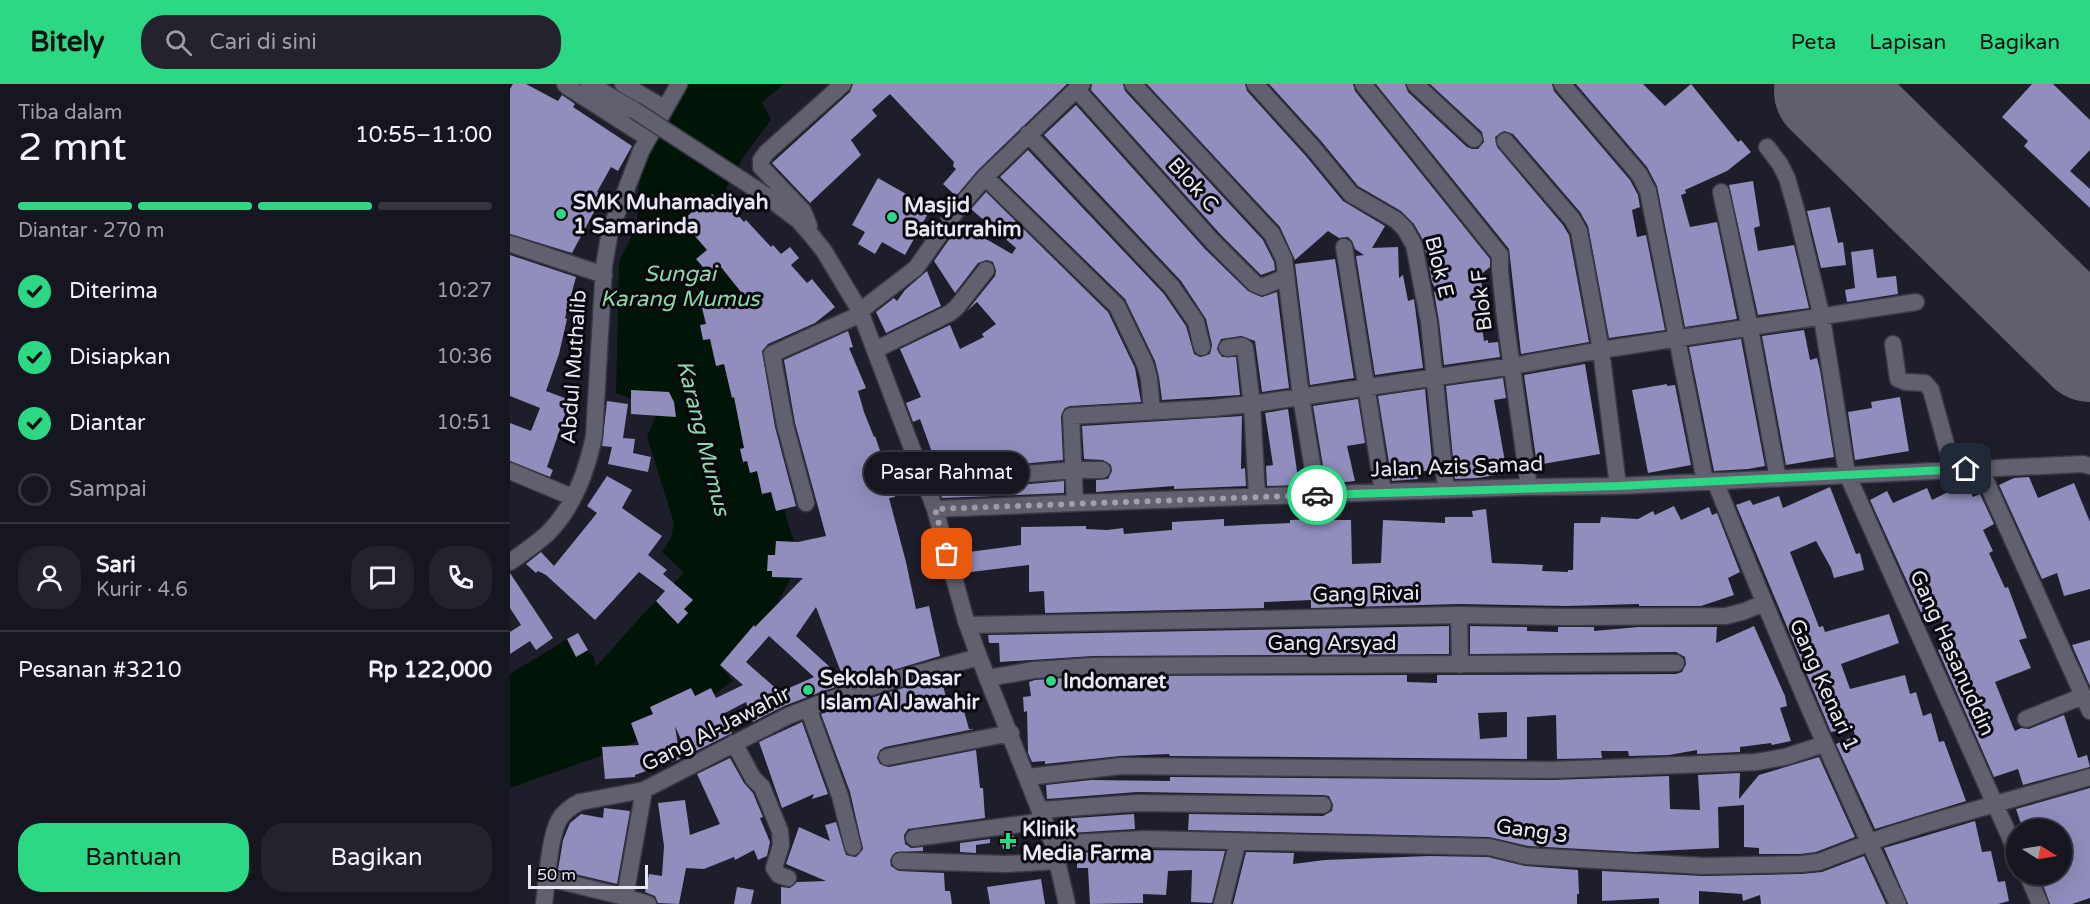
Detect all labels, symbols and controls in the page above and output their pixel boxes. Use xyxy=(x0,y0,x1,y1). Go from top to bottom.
search box xyxy=(141,15,561,69)
text: Bitely xyxy=(30,25,105,59)
icon: search xyxy=(162,26,195,59)
text: Cari di sini xyxy=(210,29,317,55)
text: Peta xyxy=(1791,30,1836,55)
text: Lapisan xyxy=(1869,30,1946,55)
text: Bagikan xyxy=(1979,30,2060,55)
text: Tiba dalam xyxy=(18,101,122,125)
text: 10:55–11:00 xyxy=(355,122,492,148)
text: 2 mnt xyxy=(18,124,127,171)
street label: Blok C xyxy=(1162,153,1224,217)
place label: SMK Muhamadiyah 1 Samarinda xyxy=(573,190,768,239)
place label: Masjid Baiturrahim xyxy=(904,193,1022,242)
marker: SMK Muhamadiyah 1 Samarinda xyxy=(554,207,568,221)
marker: Masjid Baiturrahim xyxy=(885,210,899,224)
text: Diantar · 270 m xyxy=(18,219,164,243)
street label: Blok E xyxy=(1419,234,1459,300)
water label: Sungai Karang Mumus xyxy=(600,261,761,312)
street label: Blok F xyxy=(1466,268,1498,332)
icon: check xyxy=(18,275,51,308)
text: Diterima xyxy=(69,278,158,304)
text: 10:27 xyxy=(437,279,492,303)
street label: Abdul Muthalib xyxy=(556,289,592,445)
icon: check xyxy=(18,341,51,374)
text: Disiapkan xyxy=(69,344,171,370)
text: 10:36 xyxy=(437,345,492,369)
water label: Karang Mumus xyxy=(671,358,735,520)
icon: check xyxy=(18,407,51,440)
text: Diantar xyxy=(69,410,145,436)
text: 10:51 xyxy=(437,411,492,435)
pin xyxy=(1940,443,1991,494)
street label: Jalan Azis Samad xyxy=(1370,451,1544,483)
callout: Pasar Rahmat xyxy=(864,452,1030,494)
icon: home xyxy=(1949,452,1982,485)
text: Pasar Rahmat xyxy=(880,461,1013,485)
courier xyxy=(1287,465,1347,525)
text: Sampai xyxy=(69,476,147,502)
icon: car xyxy=(1301,479,1334,512)
pin xyxy=(921,528,972,579)
icon: bag xyxy=(930,537,963,570)
button: person xyxy=(18,546,81,609)
button: chat xyxy=(351,546,414,609)
button: phone xyxy=(429,546,492,609)
text: Sari xyxy=(96,552,136,578)
street label: Gang Hasanuddin xyxy=(1904,566,2000,740)
text: Kurir · 4.6 xyxy=(96,578,188,602)
street label: Gang Rivai xyxy=(1312,581,1420,607)
street label: Gang Kenari 1 xyxy=(1784,615,1864,755)
street label: Gang Arsyad xyxy=(1268,631,1396,656)
text: Pesanan #3210 xyxy=(18,657,181,683)
text: Rp 122,000 xyxy=(368,657,492,683)
place label: Sekolah Dasar Islam Al Jawahir xyxy=(820,666,981,715)
place label: Indomaret xyxy=(1063,669,1166,694)
marker: Indomaret xyxy=(1044,674,1058,688)
street label: Gang Al-Jawahir xyxy=(638,681,794,777)
marker: Sekolah Dasar Islam Al Jawahir xyxy=(801,683,815,697)
street label: Gang 3 xyxy=(1494,814,1570,848)
place label: Klinik Media Farma xyxy=(1022,817,1152,866)
north arrow xyxy=(2006,819,2072,885)
map controls xyxy=(2006,819,2072,885)
button: Bantuan xyxy=(18,823,249,892)
button: Bagikan xyxy=(261,823,492,892)
marker: Klinik Media Farma xyxy=(999,832,1017,850)
scale bar xyxy=(528,862,648,890)
text: 50 m xyxy=(537,865,576,885)

